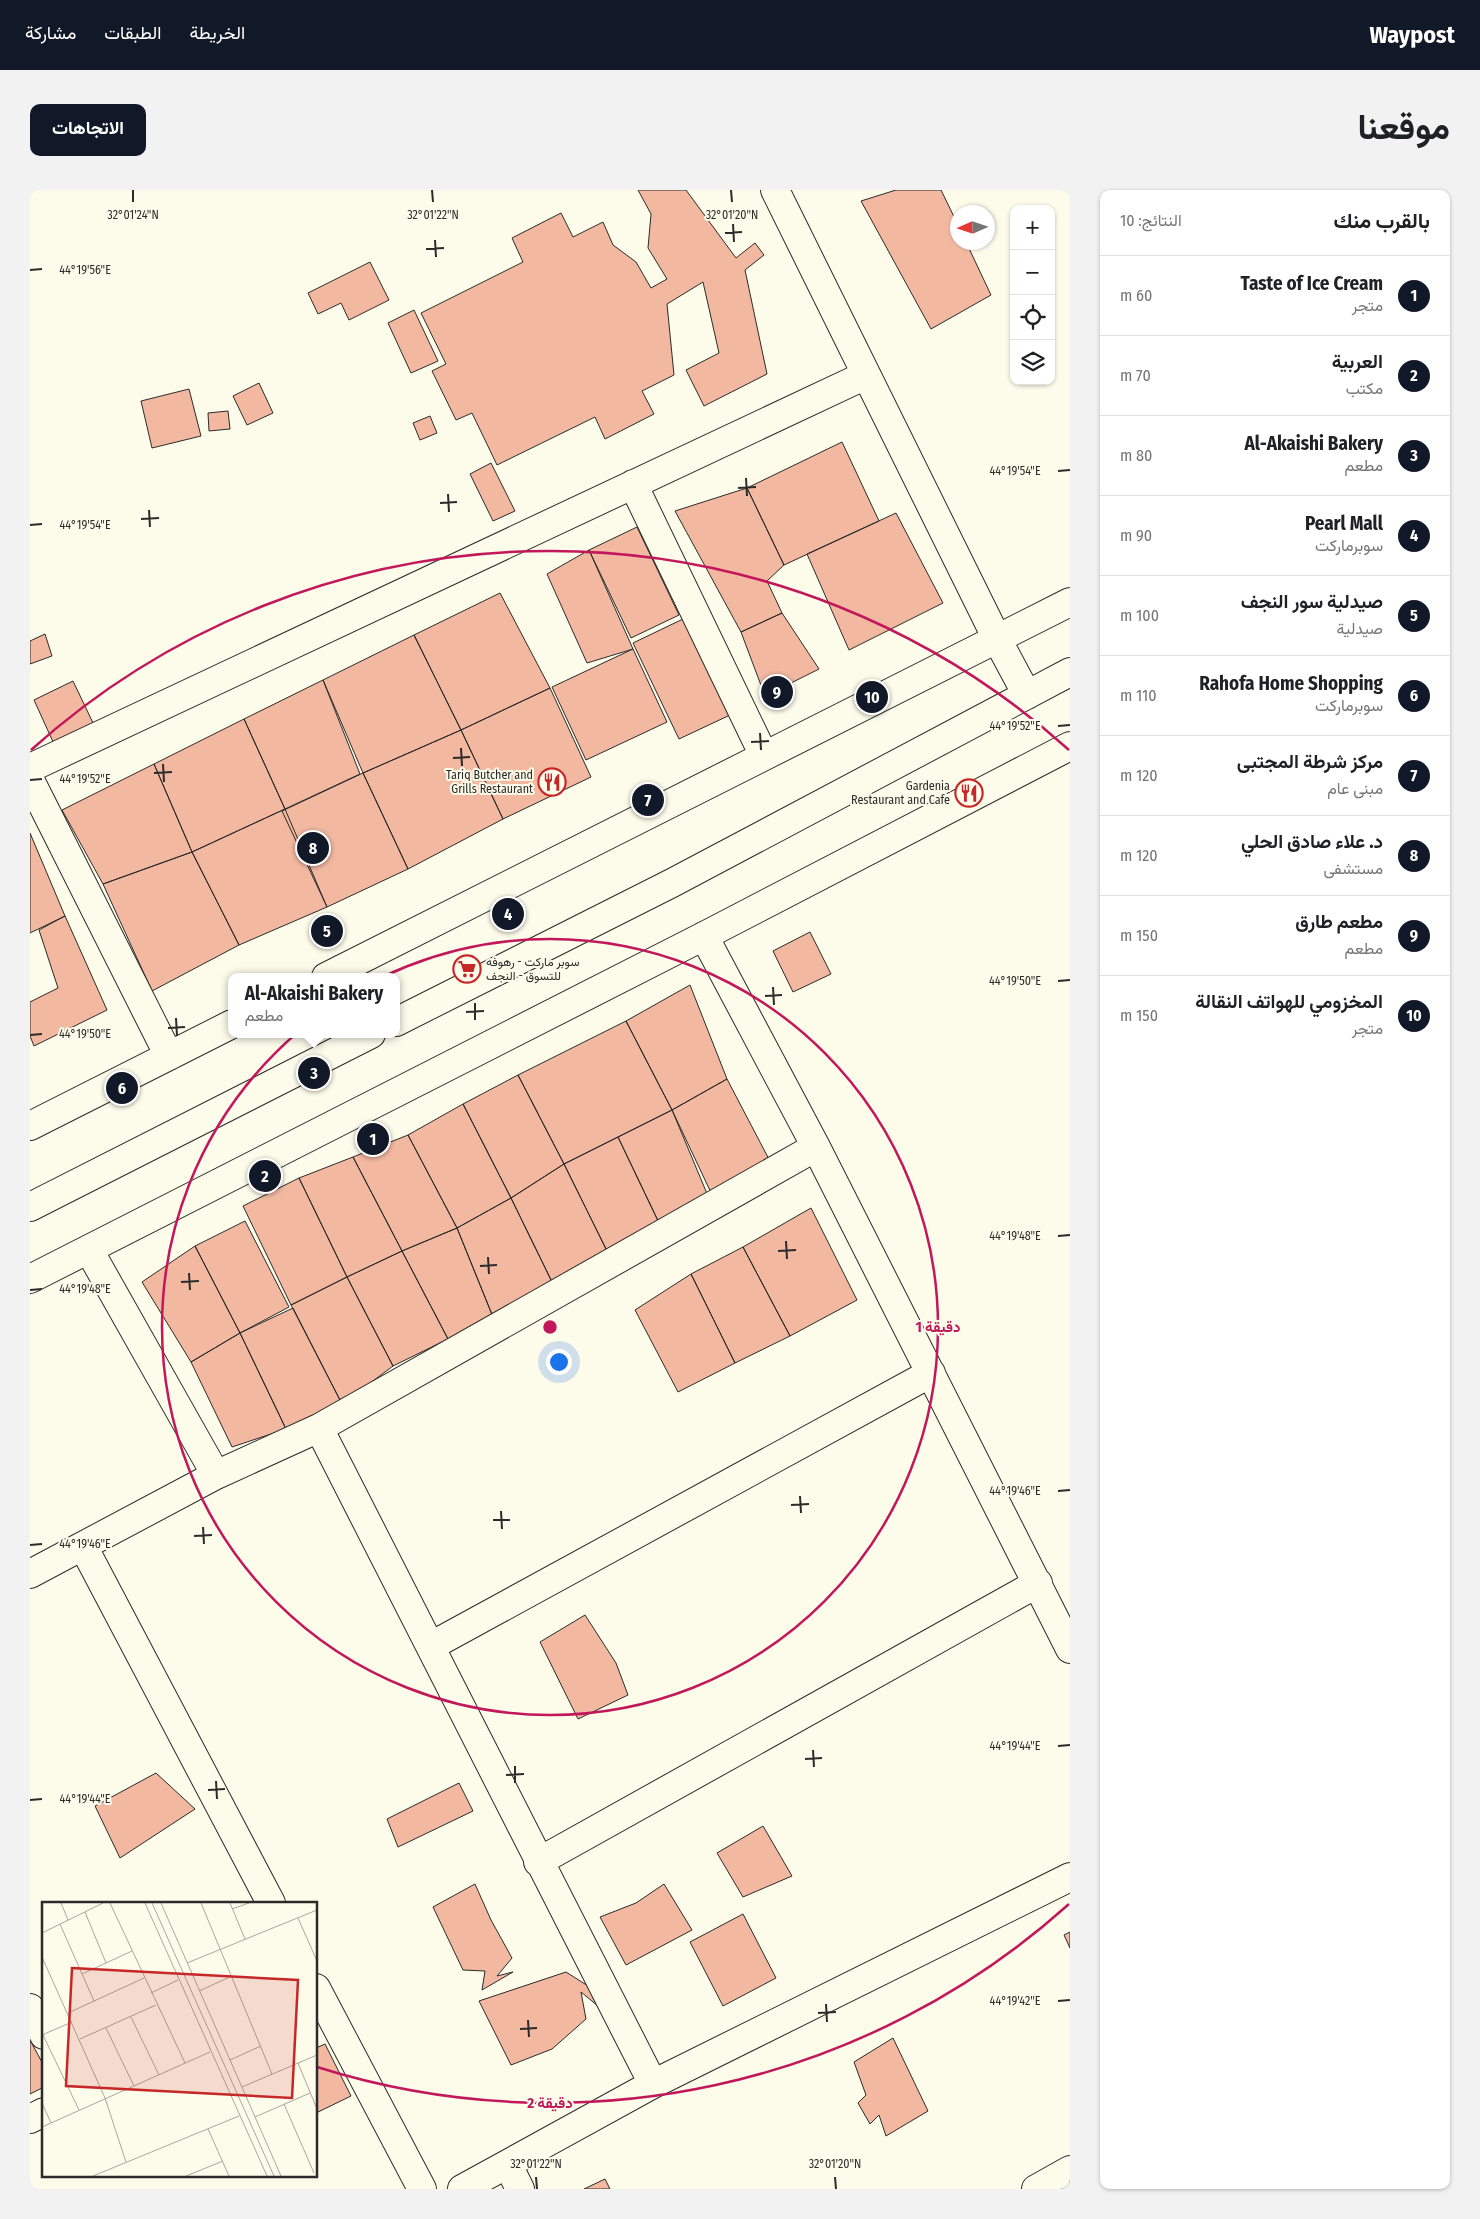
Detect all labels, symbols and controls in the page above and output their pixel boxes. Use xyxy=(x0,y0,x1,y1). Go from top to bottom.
text: Waypost xyxy=(1369,21,1455,49)
text: مشاركة xyxy=(25,22,76,44)
text: الطبقات xyxy=(104,22,161,44)
text: الخريطة xyxy=(189,22,245,44)
button: الاتجاهات xyxy=(30,104,146,156)
text: موقعنا xyxy=(1357,106,1450,148)
north arrow xyxy=(950,205,995,250)
map controls xyxy=(1010,205,1055,385)
button: + xyxy=(1010,205,1055,250)
text: 32°01'24"N xyxy=(107,208,159,222)
text: 32°01'22"N xyxy=(407,208,459,222)
text: 32°01'20"N xyxy=(706,208,758,222)
text: بالقرب منك xyxy=(1333,208,1430,234)
text: النتائج: 10 xyxy=(1120,211,1182,230)
button: − xyxy=(1010,250,1055,295)
text: 44°19'56"E xyxy=(59,263,111,277)
text: Taste of Ice Cream xyxy=(1241,272,1383,295)
text: 60 m xyxy=(1120,286,1152,305)
text: 1 xyxy=(1411,286,1417,305)
button: locate xyxy=(1010,295,1055,340)
text: متجر xyxy=(1352,296,1383,315)
button: layers xyxy=(1010,340,1055,385)
text: العربية xyxy=(1332,350,1383,373)
text: 70 m xyxy=(1120,366,1151,385)
text: 2 xyxy=(1410,366,1418,385)
text: مكتب xyxy=(1346,379,1383,398)
text: Al-Akaishi Bakery xyxy=(1244,432,1383,455)
text: 80 m xyxy=(1120,446,1152,465)
text: 3 xyxy=(1410,446,1418,465)
text: مطعم xyxy=(1344,456,1383,475)
text: 44°19'54"E xyxy=(989,464,1041,478)
text: Pearl Mall xyxy=(1305,512,1383,535)
text: 44°19'54"E xyxy=(59,518,111,532)
text: 90 m xyxy=(1120,526,1152,545)
text: 4 xyxy=(1410,526,1418,545)
text: سوبرماركت xyxy=(1315,536,1383,555)
text: صيدلية سور النجف xyxy=(1241,590,1383,613)
text: 100 m xyxy=(1120,606,1159,625)
text: 5 xyxy=(1410,606,1418,625)
text: صيدلية xyxy=(1337,619,1383,638)
text: Rahofa Home Shopping xyxy=(1199,672,1383,695)
pin: 9 xyxy=(761,673,793,711)
pin: 10 xyxy=(856,678,888,716)
text: 110 m xyxy=(1120,686,1157,705)
text: 6 xyxy=(1410,686,1418,705)
text: سوبرماركت xyxy=(1315,696,1383,715)
text: 44°19'52"E xyxy=(989,719,1041,733)
text: مركز شرطة المجتبى xyxy=(1237,750,1383,773)
text: 120 m xyxy=(1120,766,1158,785)
text: 7 xyxy=(1411,766,1417,785)
restaurant icon: Tariq Butcher and Grills Restaurant xyxy=(537,767,567,797)
place label: Tariq Butcher and Grills Restaurant xyxy=(446,768,533,796)
text: 44°19'52"E xyxy=(59,772,111,786)
restaurant icon: Gardenia Restaurant and Cafe xyxy=(954,778,984,808)
place label: Gardenia Restaurant and Cafe xyxy=(851,779,950,807)
text: مبنى عام xyxy=(1327,779,1383,798)
pin: 7 xyxy=(632,781,664,819)
pin: 8 xyxy=(297,829,329,867)
text: د. علاء صادق الحلي xyxy=(1241,830,1383,853)
text: 120 m xyxy=(1120,846,1158,865)
text: 8 xyxy=(1410,846,1418,865)
text: مستشفى xyxy=(1323,859,1383,878)
pin: 4 xyxy=(492,895,524,933)
text: مطعم طارق xyxy=(1295,910,1383,933)
pin: 5 xyxy=(311,912,343,950)
text: 150 m xyxy=(1120,926,1158,945)
text: 9 xyxy=(1410,926,1418,945)
text: مطعم xyxy=(1344,939,1383,958)
supermarket icon: سوبر ماركت - رهوفه للتسوق - النجف xyxy=(452,954,482,984)
place label: سوبر ماركت - رهوفه للتسوق - النجف xyxy=(486,955,579,984)
popup xyxy=(228,973,400,1038)
text: 44°19'50"E xyxy=(989,974,1041,988)
text: Al-Akaishi Bakery xyxy=(245,982,383,1005)
text: المخزومي للهواتف النقالة xyxy=(1195,990,1383,1013)
text: مطعم xyxy=(245,1006,283,1025)
text: 150 m xyxy=(1120,1006,1158,1025)
text: 10 xyxy=(1406,1006,1422,1025)
text: متجر xyxy=(1352,1019,1383,1038)
text: 44°19'50"E xyxy=(59,1027,111,1041)
pin: 3 xyxy=(298,1054,330,1092)
pin: 6 xyxy=(106,1069,138,1107)
pin: 1 xyxy=(357,1120,389,1158)
pin: 2 xyxy=(249,1157,281,1195)
text: 44°19'48"E xyxy=(989,1229,1041,1243)
text: 44°19'48"E xyxy=(59,1282,111,1296)
centre of rings xyxy=(541,1318,559,1336)
text: 1 دقيقة xyxy=(916,1318,960,1336)
your location xyxy=(546,1349,572,1375)
text: 44°19'46"E xyxy=(989,1484,1041,1498)
text: 44°19'46"E xyxy=(59,1537,111,1551)
text: 44°19'44"E xyxy=(990,1739,1041,1753)
text: 44°19'44"E xyxy=(60,1792,111,1806)
inset map xyxy=(42,1902,318,2176)
text: 44°19'42"E xyxy=(990,1994,1041,2008)
text: 2 دقيقة xyxy=(526,2094,573,2112)
text: 32°01'22"N xyxy=(510,2157,562,2171)
text: 32°01'20"N xyxy=(809,2157,861,2171)

